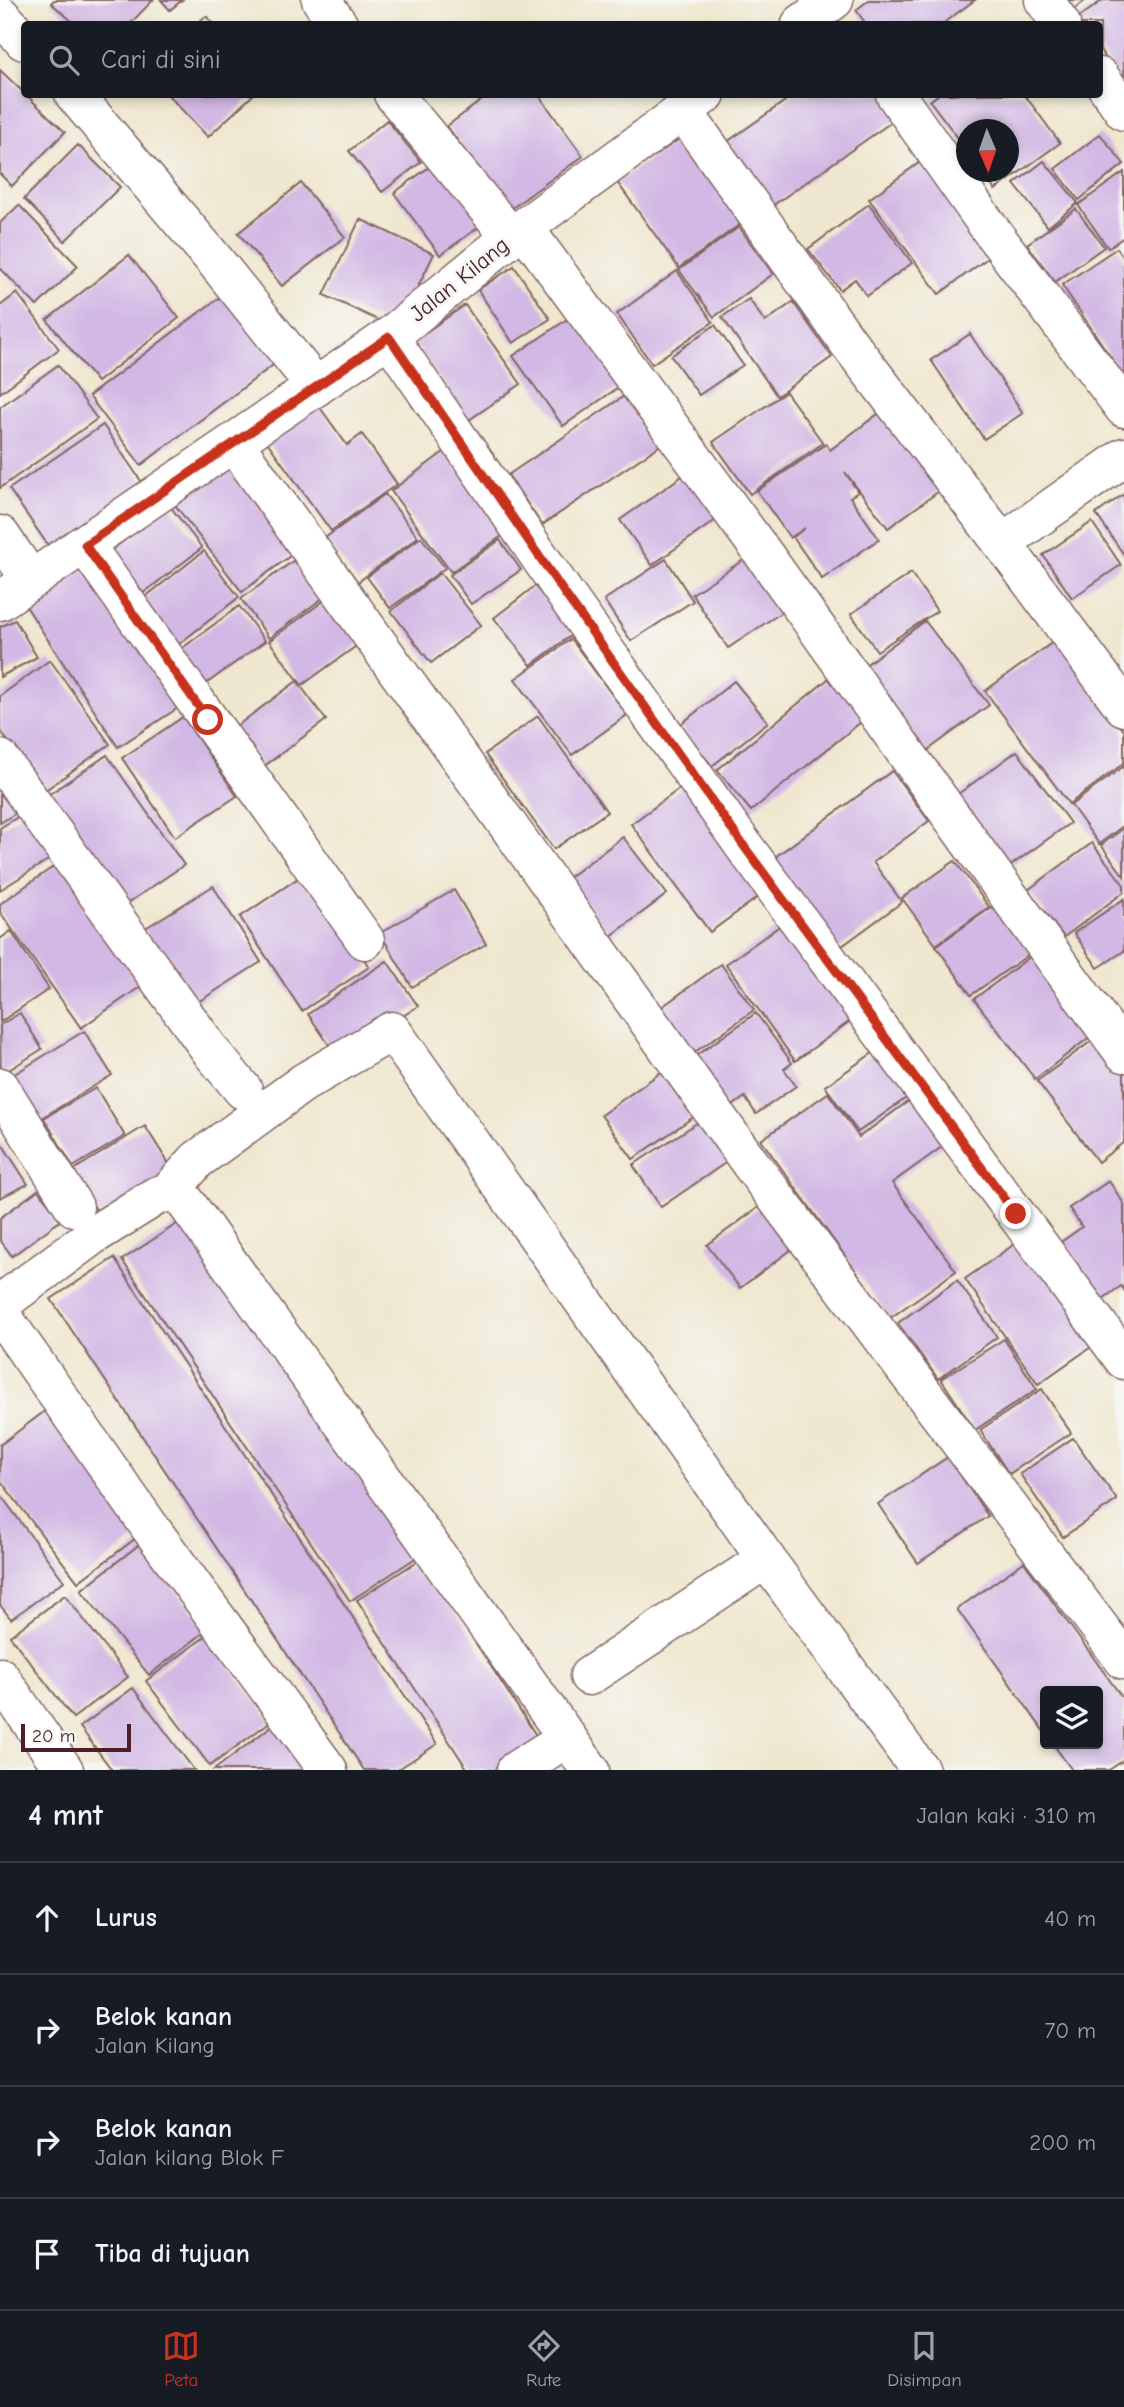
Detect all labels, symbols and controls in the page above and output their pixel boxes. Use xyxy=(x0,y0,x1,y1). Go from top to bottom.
search box xyxy=(21,21,1103,98)
icon: search xyxy=(45,41,83,79)
text: Cari di sini xyxy=(101,45,221,75)
north arrow xyxy=(956,119,1019,182)
street label: Jalan Kilang xyxy=(404,231,514,328)
route start xyxy=(192,704,223,735)
route end xyxy=(1000,1198,1031,1229)
map controls xyxy=(1040,1686,1103,1749)
button: layers xyxy=(1040,1686,1103,1749)
scale bar xyxy=(21,1721,131,1753)
text: 20 m xyxy=(32,1725,76,1747)
text: 4 mnt xyxy=(28,1798,103,1833)
text: Jalan kaki · 310 m xyxy=(917,1802,1096,1829)
icon: ahead xyxy=(28,1899,66,1937)
text: Lurus xyxy=(95,1903,157,1933)
text: 40 m xyxy=(1044,1905,1096,1932)
text: Belok kanan xyxy=(95,2002,232,2032)
icon: right xyxy=(28,2011,66,2049)
text: 70 m xyxy=(1044,2017,1096,2044)
text: Jalan Kilang xyxy=(95,2032,215,2059)
text: Belok kanan xyxy=(95,2114,232,2144)
icon: right xyxy=(28,2123,66,2161)
text: 200 m xyxy=(1029,2129,1096,2156)
text: Jalan kilang Blok F xyxy=(95,2144,284,2171)
icon: arrive xyxy=(28,2235,66,2273)
text: Tiba di tujuan xyxy=(95,2239,250,2269)
tab: Peta xyxy=(162,2327,200,2391)
tab: Rute xyxy=(525,2327,563,2391)
tab: Disimpan xyxy=(887,2327,962,2391)

